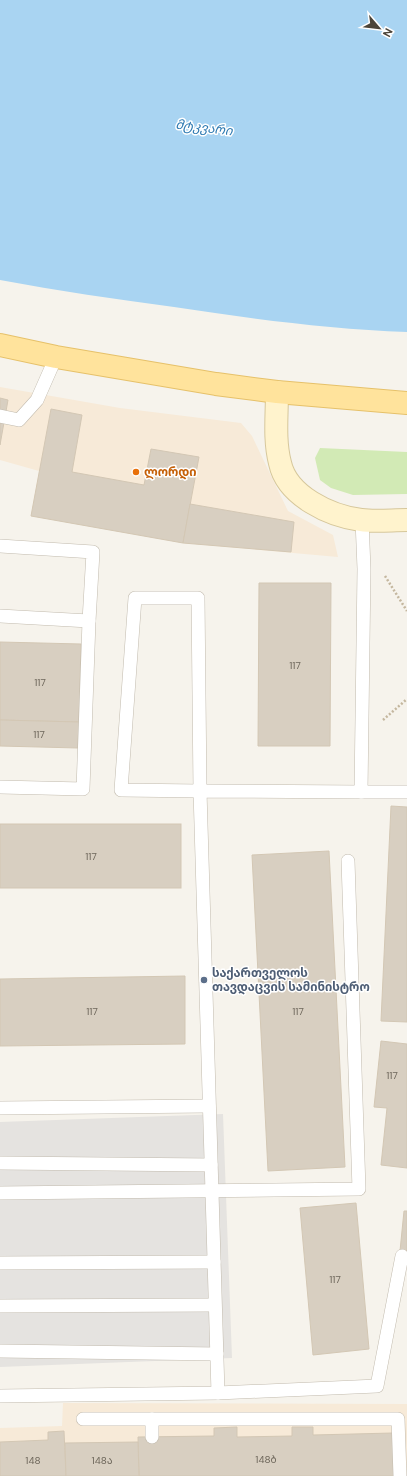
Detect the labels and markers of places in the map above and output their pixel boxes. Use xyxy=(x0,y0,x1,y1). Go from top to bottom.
place label: ლორდი xyxy=(144,464,197,480)
marker: ლორდი xyxy=(131,467,141,477)
place label: საქართველოს თავდაცვის სამინისტრო xyxy=(212,965,370,995)
marker: საქართველოს თავდაცვის სამინისტრო xyxy=(199,975,209,985)

